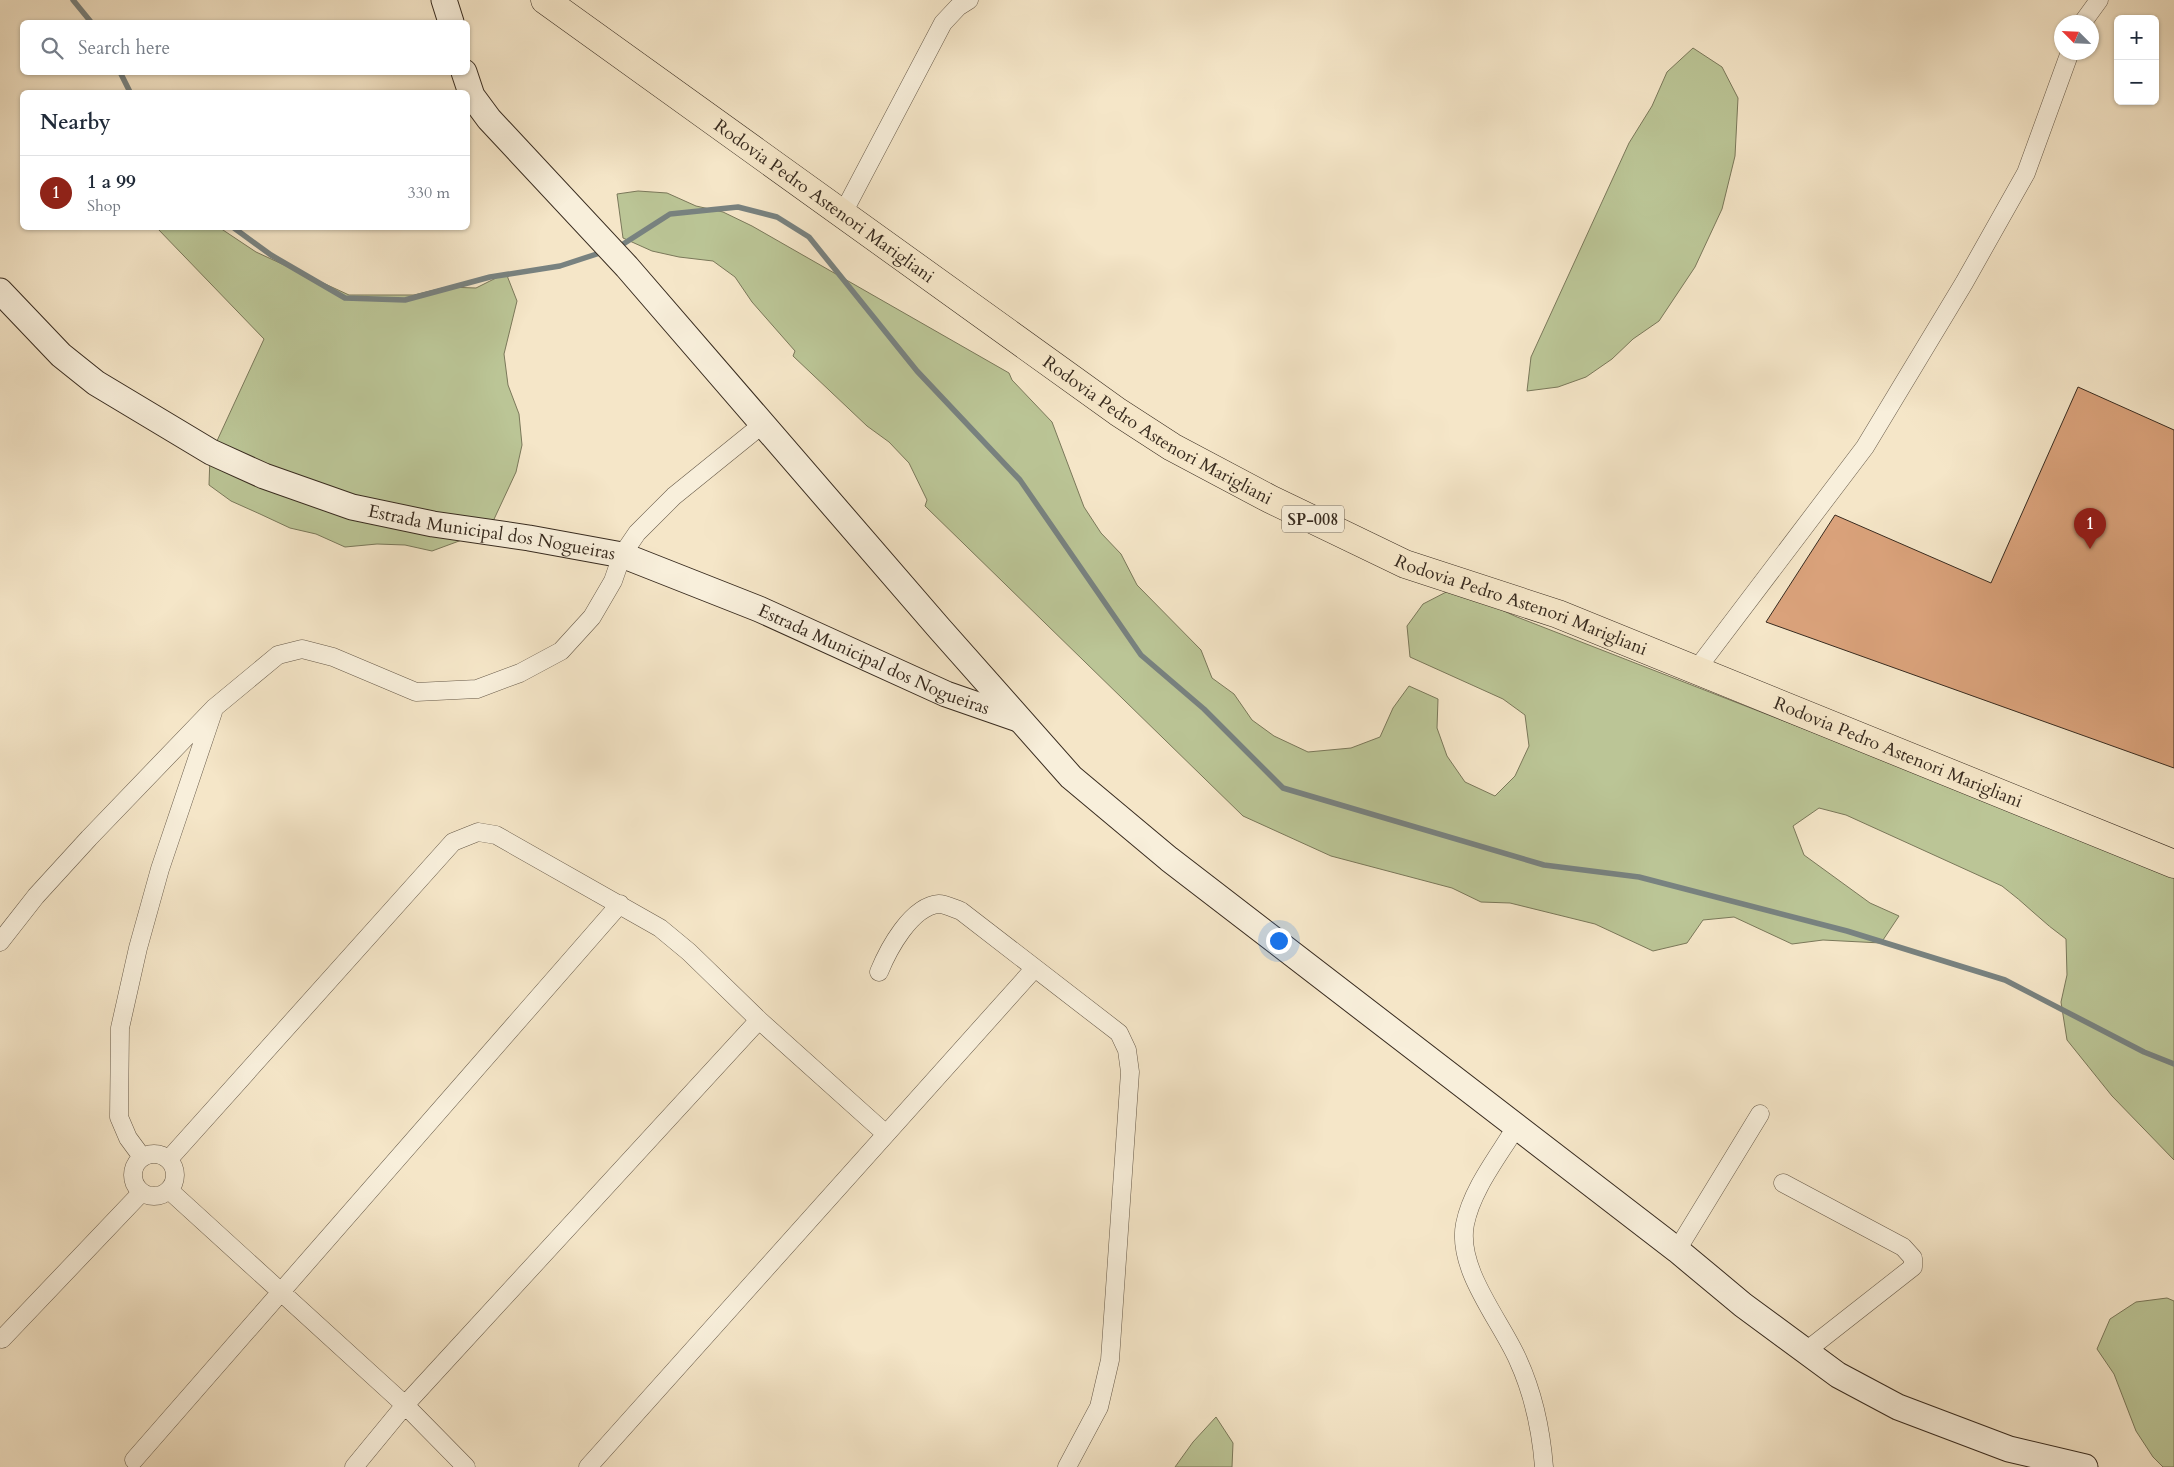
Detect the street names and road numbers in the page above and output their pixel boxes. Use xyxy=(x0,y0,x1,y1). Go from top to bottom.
street label: Rodovia Pedro Astenori Marigliani xyxy=(709,113,939,289)
street label: Rodovia Pedro Astenori Marigliani xyxy=(1037,350,1277,511)
street label: Estrada Municipal dos Nogueiras xyxy=(366,499,617,567)
road number: SP-008 xyxy=(1282,506,1344,532)
street label: Rodovia Pedro Astenori Marigliani xyxy=(1390,549,1651,662)
street label: Estrada Municipal dos Nogueiras xyxy=(754,598,993,721)
street label: Rodovia Pedro Astenori Marigliani xyxy=(1770,691,2026,814)

